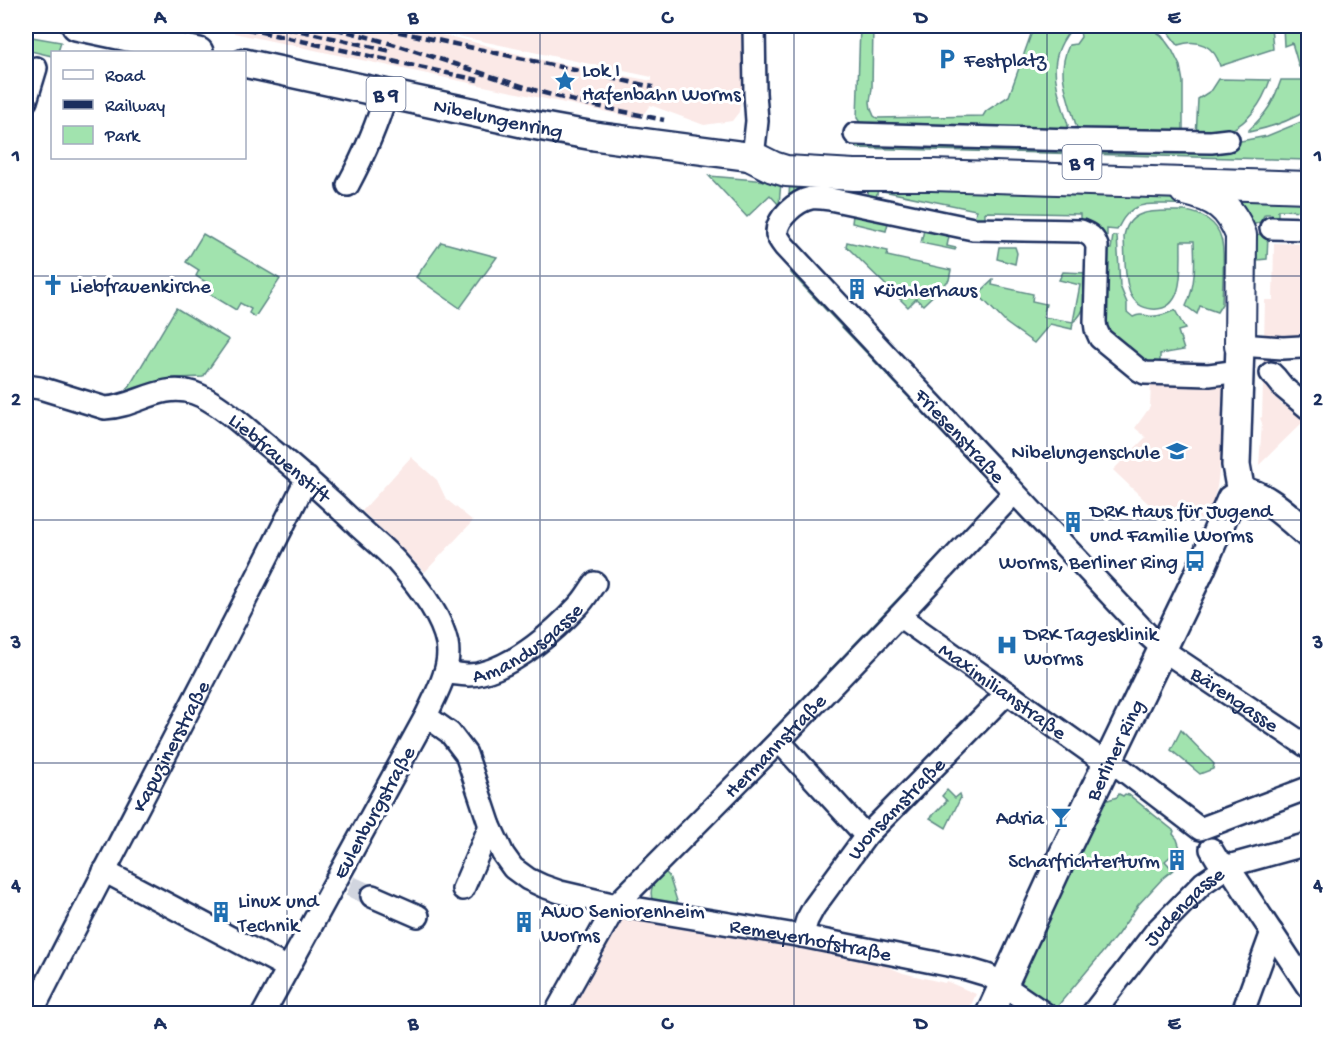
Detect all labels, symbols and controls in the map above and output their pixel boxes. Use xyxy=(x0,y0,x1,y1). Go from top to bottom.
text: A xyxy=(153,8,168,31)
text: B xyxy=(407,8,419,31)
text: C xyxy=(661,8,675,31)
text: D xyxy=(912,8,928,31)
text: E xyxy=(1168,8,1182,31)
parking icon: Festplatz xyxy=(935,47,959,71)
place label: Festplatz xyxy=(963,50,1047,75)
legend xyxy=(51,51,246,159)
place label: Lok I Hafenbahn Worms xyxy=(582,60,742,109)
text: Road xyxy=(105,67,146,88)
place icon: Lok I Hafenbahn Worms xyxy=(553,69,577,93)
road number: B 9 xyxy=(366,77,406,111)
street label: Nibelungenring xyxy=(431,95,564,146)
text: Railway xyxy=(105,97,165,118)
text: Park xyxy=(104,127,141,148)
road number: B 9 xyxy=(1062,145,1102,179)
text: 1 xyxy=(11,146,20,169)
text: 1 xyxy=(1313,146,1322,169)
church icon: Liebfrauenkirche xyxy=(41,273,65,297)
place label: Liebfrauenkirche xyxy=(70,276,212,301)
building icon: Küchlerhaus xyxy=(845,277,869,301)
place label: Küchlerhaus xyxy=(874,280,979,305)
street label: Friesenstraße xyxy=(907,384,1010,491)
text: 2 xyxy=(11,390,21,413)
text: 2 xyxy=(1313,390,1323,413)
street label: Liebfrauenstift xyxy=(222,409,336,512)
school or university icon: Nibelungenschule xyxy=(1165,439,1189,463)
place label: Nibelungenschule xyxy=(1011,442,1161,467)
place label: DRK Haus für Jugend und Familie Worms xyxy=(1088,501,1274,550)
building icon: DRK Haus für Jugend und Familie Worms xyxy=(1061,510,1085,534)
bus stop icon: Worms, Berliner Ring xyxy=(1183,549,1207,573)
place label: Worms, Berliner Ring xyxy=(999,552,1178,577)
street label: Amandusgasse xyxy=(470,598,591,691)
place label: DRK Tagesklinik Worms xyxy=(1022,624,1161,673)
text: 3 xyxy=(10,633,21,656)
hospital icon: DRK Tagesklinik Worms xyxy=(995,633,1019,657)
text: 3 xyxy=(1312,633,1323,656)
street label: Maximilianstraße xyxy=(932,639,1071,748)
street label: Bärengasse xyxy=(1184,662,1283,740)
street label: Kapuzinerstraße xyxy=(129,677,218,817)
street label: Hermannstraße xyxy=(720,689,834,805)
street label: Berliner Ring xyxy=(1082,697,1152,807)
street label: Eulenburgstraße xyxy=(329,742,423,884)
street label: Wonsamstraße xyxy=(844,753,953,866)
bar icon: Adria xyxy=(1049,805,1073,829)
place label: Adria xyxy=(996,808,1045,833)
building icon: Scharfrichterturm xyxy=(1165,848,1189,872)
place label: Scharfrichterturm xyxy=(1008,851,1160,876)
street label: Judengasse xyxy=(1140,863,1231,953)
text: 4 xyxy=(10,876,21,899)
text: 4 xyxy=(1312,876,1323,899)
place label: Linux und Technik xyxy=(237,891,320,940)
building icon: Linux und Technik xyxy=(209,900,233,924)
place label: AWO Seniorenheim Worms xyxy=(541,901,705,950)
building icon: AWO Seniorenheim Worms xyxy=(512,910,536,934)
street label: Remeyerhofstraße xyxy=(727,915,894,970)
text: A xyxy=(153,1014,168,1037)
text: B xyxy=(407,1014,419,1037)
text: C xyxy=(661,1014,675,1037)
text: D xyxy=(912,1014,928,1037)
text: E xyxy=(1168,1014,1182,1037)

